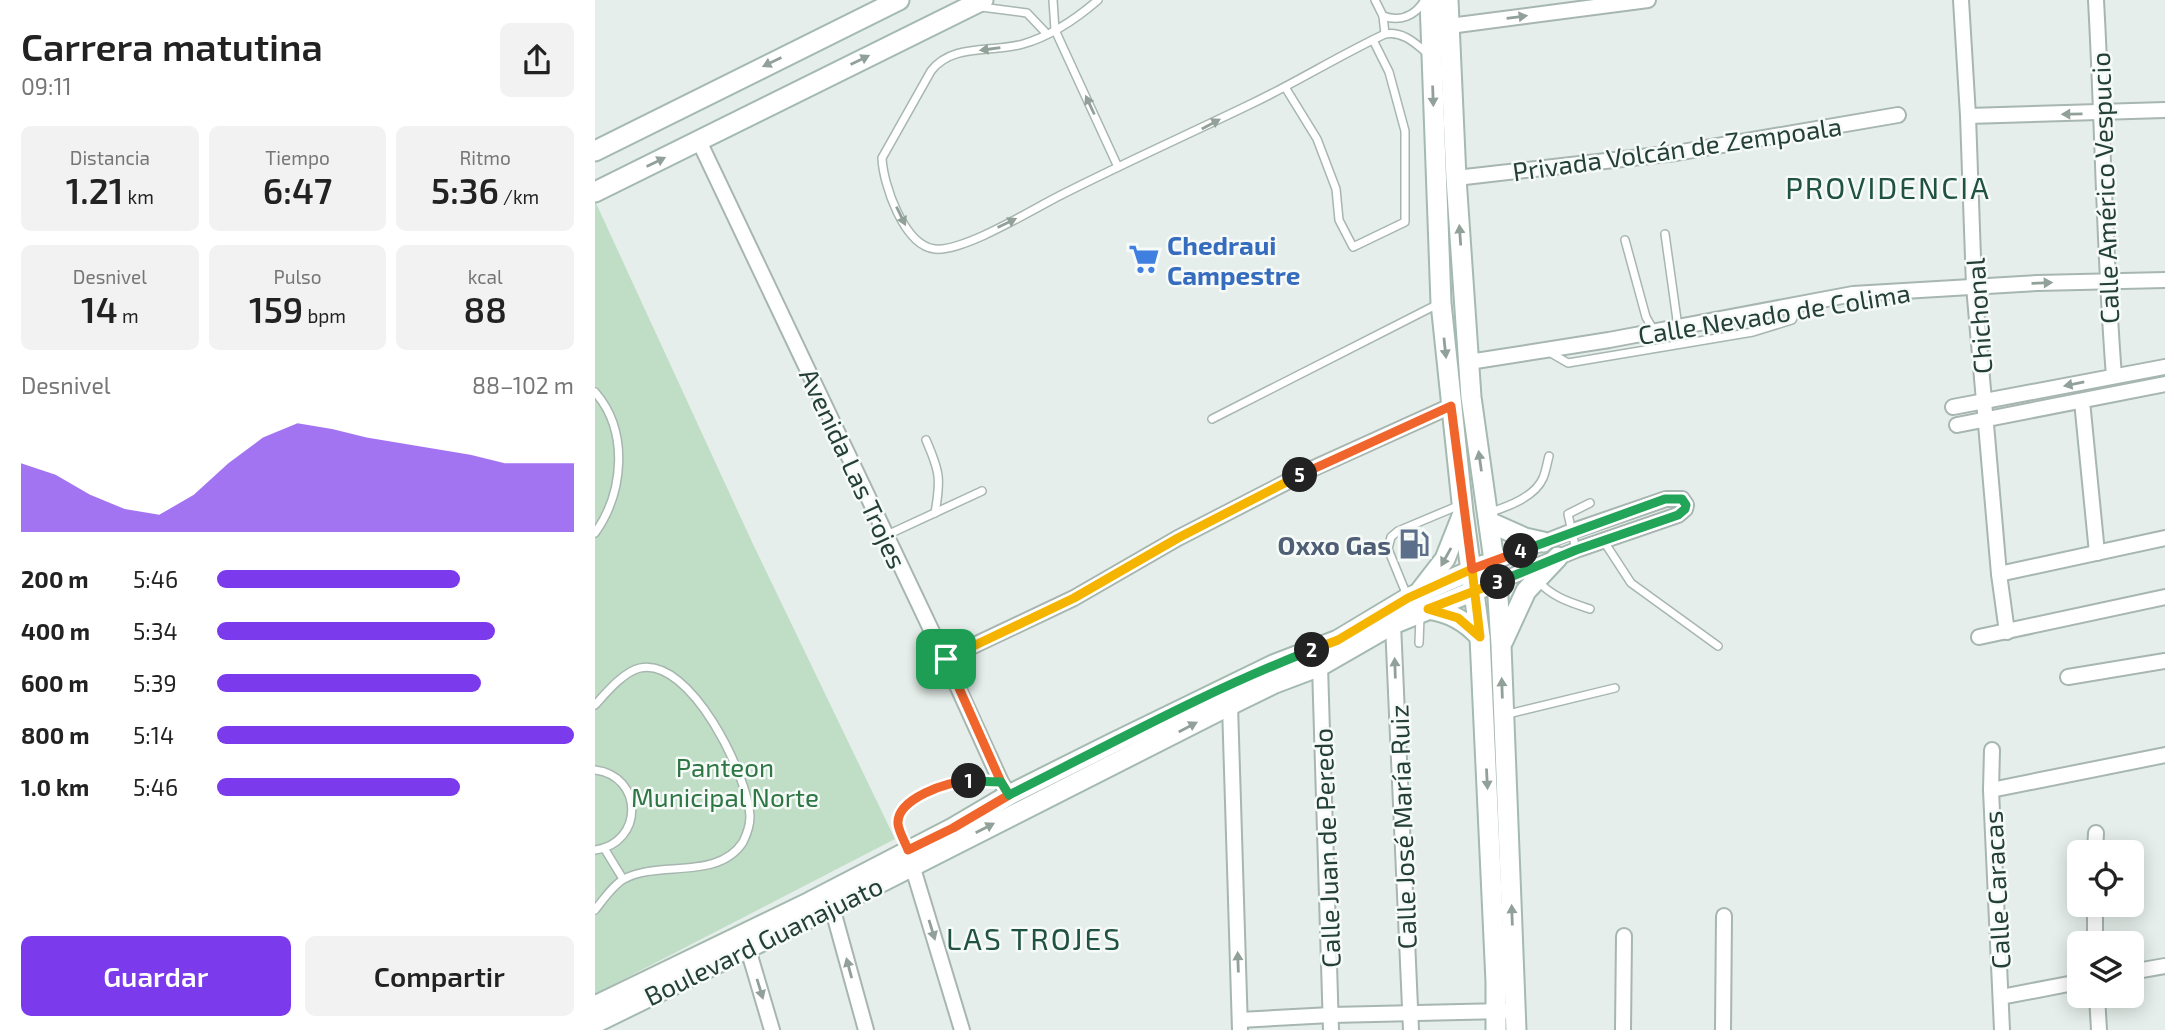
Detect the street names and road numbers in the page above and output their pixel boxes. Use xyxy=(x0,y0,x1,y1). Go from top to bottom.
street label: Calle Américo Vespucio xyxy=(2084,52,2124,324)
street label: Privada Volcán de Zempoala xyxy=(1510,110,1844,186)
street label: Chichonal xyxy=(1958,257,1998,375)
street label: Calle Nevado de Colima xyxy=(1636,276,1912,350)
street label: Avenida Las Trojes xyxy=(794,363,914,573)
street label: Calle José María Ruiz xyxy=(1382,704,1422,950)
street label: Calle Juan de Peredo xyxy=(1306,727,1346,969)
street label: Calle Caracas xyxy=(1976,810,2016,970)
street label: Boulevard Guanajuato xyxy=(639,869,887,1011)

